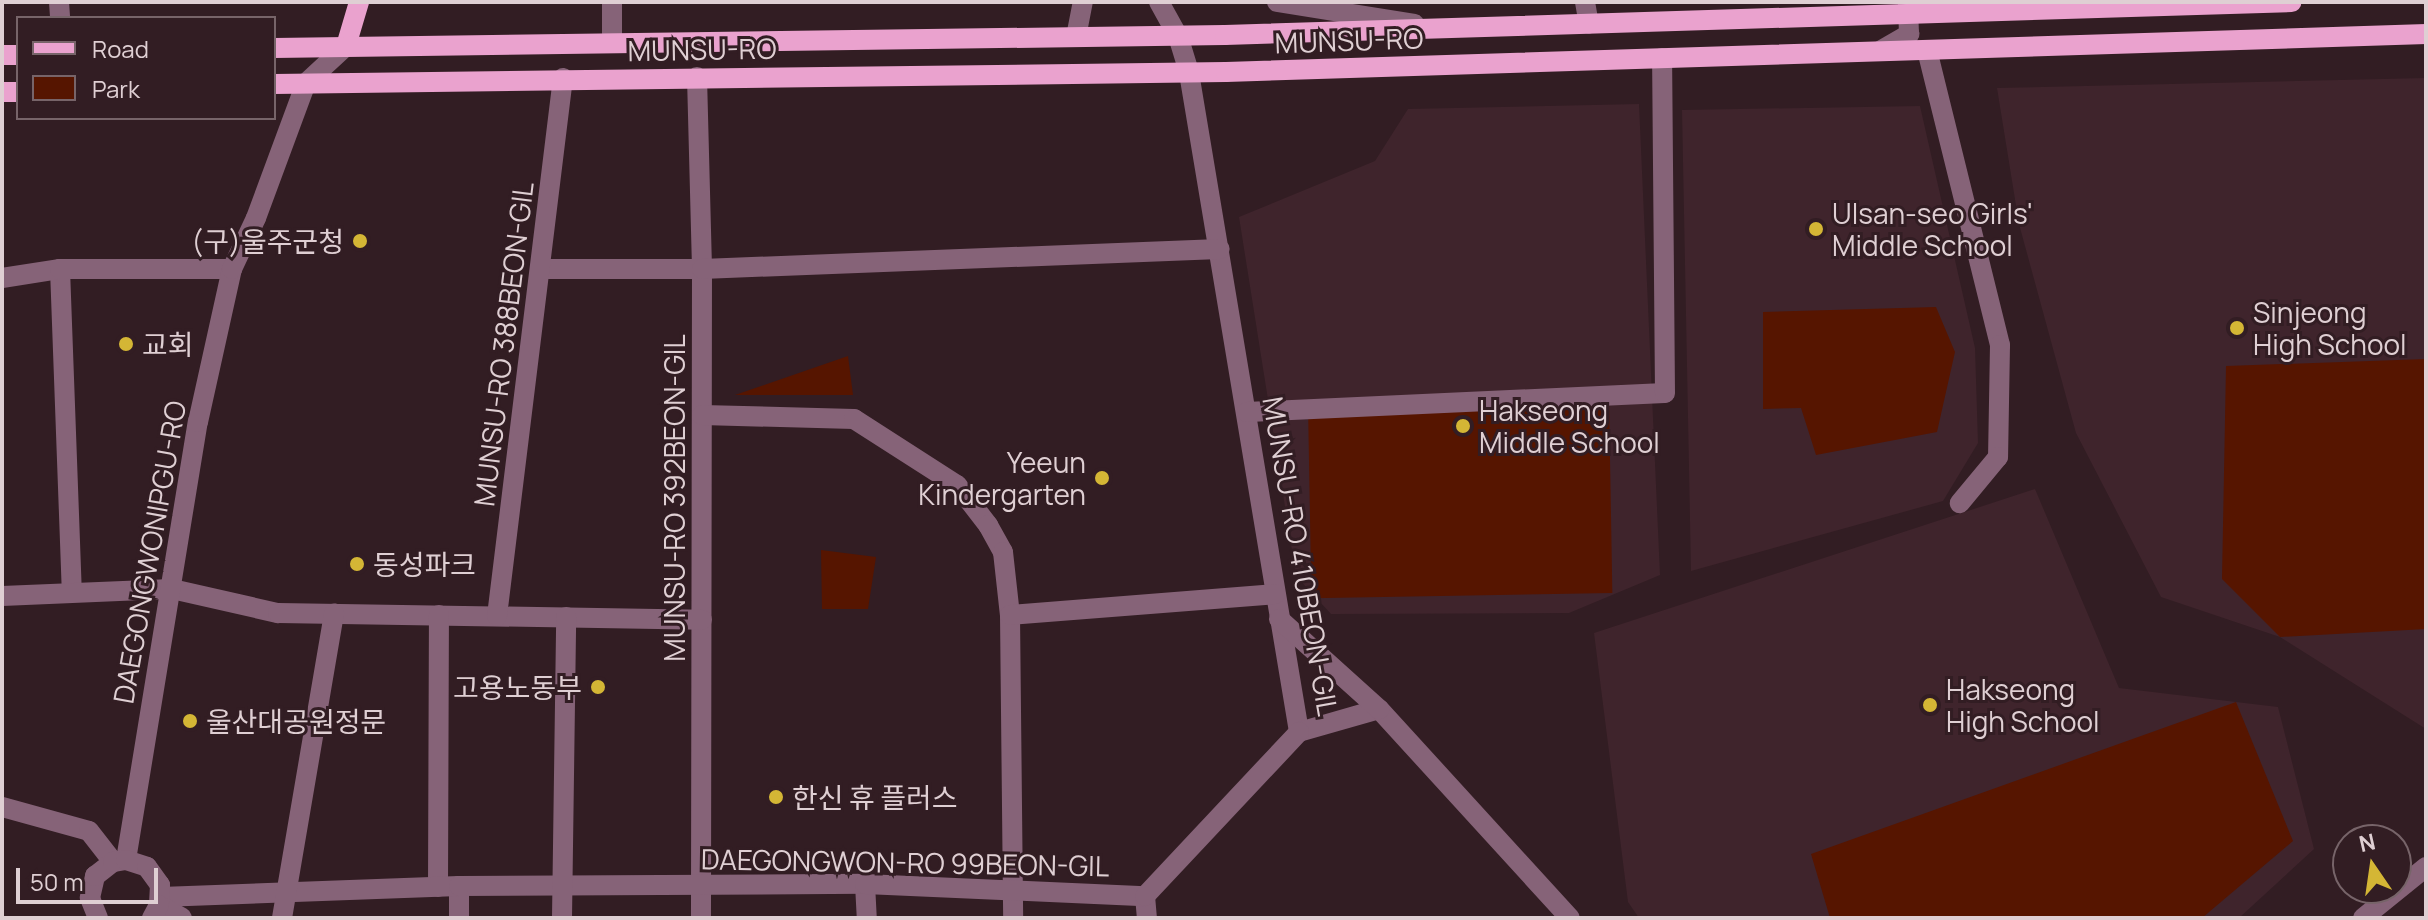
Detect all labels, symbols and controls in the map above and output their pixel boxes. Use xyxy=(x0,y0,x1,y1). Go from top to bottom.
legend xyxy=(16,16,276,120)
street label: MUNSU-RO xyxy=(1274,21,1424,59)
street label: MUNSU-RO xyxy=(627,31,777,67)
text: Road xyxy=(92,32,149,65)
text: Park xyxy=(92,72,140,105)
street label: MUNSU-RO 388BEON-GIL xyxy=(466,180,540,508)
place label: Ulsan-seo Girls' Middle School xyxy=(1832,196,2033,262)
marker: Ulsan-seo Girls' Middle School xyxy=(1807,220,1825,238)
place label: (구)울주군청 xyxy=(191,224,344,258)
marker: (구)울주군청 xyxy=(351,232,369,250)
place label: Sinjeong High School xyxy=(2253,295,2407,361)
marker: Sinjeong High School xyxy=(2228,319,2246,337)
place label: 교회 xyxy=(142,327,194,361)
street label: MUNSU-RO 392BEON-GIL xyxy=(657,334,691,662)
marker: 교회 xyxy=(117,335,135,353)
place label: Hakseong Middle School xyxy=(1479,393,1660,459)
street label: MUNSU-RO 410BEON-GIL xyxy=(1256,394,1346,718)
street label: DAEGONGWONIPGU-RO xyxy=(106,398,192,706)
marker: Hakseong Middle School xyxy=(1454,417,1472,435)
place label: Yeeun Kindergarten xyxy=(918,445,1086,511)
marker: Yeeun Kindergarten xyxy=(1093,469,1111,487)
place label: 동성파크 xyxy=(373,547,476,581)
marker: 동성파크 xyxy=(348,555,366,573)
place label: 고용노동부 xyxy=(453,670,582,704)
place label: Hakseong High School xyxy=(1946,672,2100,738)
marker: 고용노동부 xyxy=(589,678,607,696)
marker: Hakseong High School xyxy=(1921,696,1939,714)
place label: 울산대공원정문 xyxy=(206,704,386,738)
marker: 울산대공원정문 xyxy=(181,712,199,730)
place label: 한신 휴 플러스 xyxy=(792,780,958,814)
marker: 한신 휴 플러스 xyxy=(767,788,785,806)
north arrow xyxy=(2332,824,2412,904)
text: N xyxy=(2356,826,2378,859)
street label: DAEGONGWON-RO 99BEON-GIL xyxy=(701,842,1109,882)
scale bar xyxy=(20,852,162,902)
text: 50 m xyxy=(30,865,84,898)

